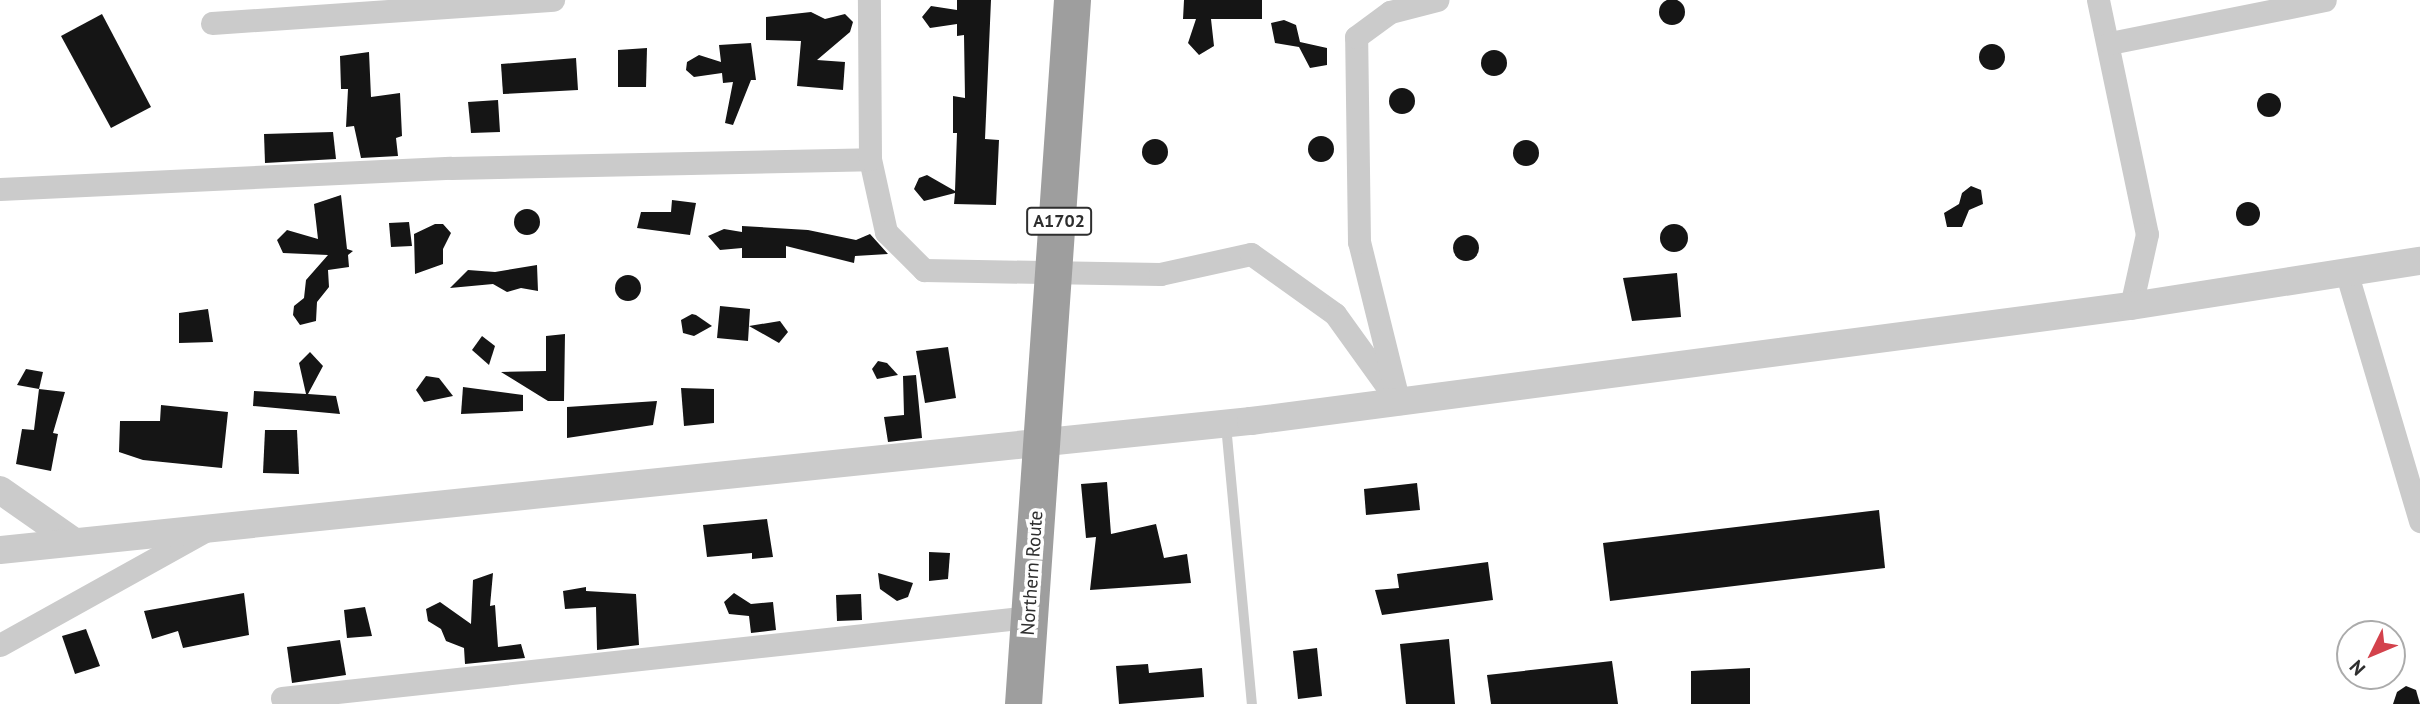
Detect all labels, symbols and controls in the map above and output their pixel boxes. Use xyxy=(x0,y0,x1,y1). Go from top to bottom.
road number: A1702 xyxy=(1026,206,1092,236)
street label: Northern Route xyxy=(1016,510,1048,636)
north arrow xyxy=(2336,620,2406,690)
text: N xyxy=(2344,655,2370,681)

